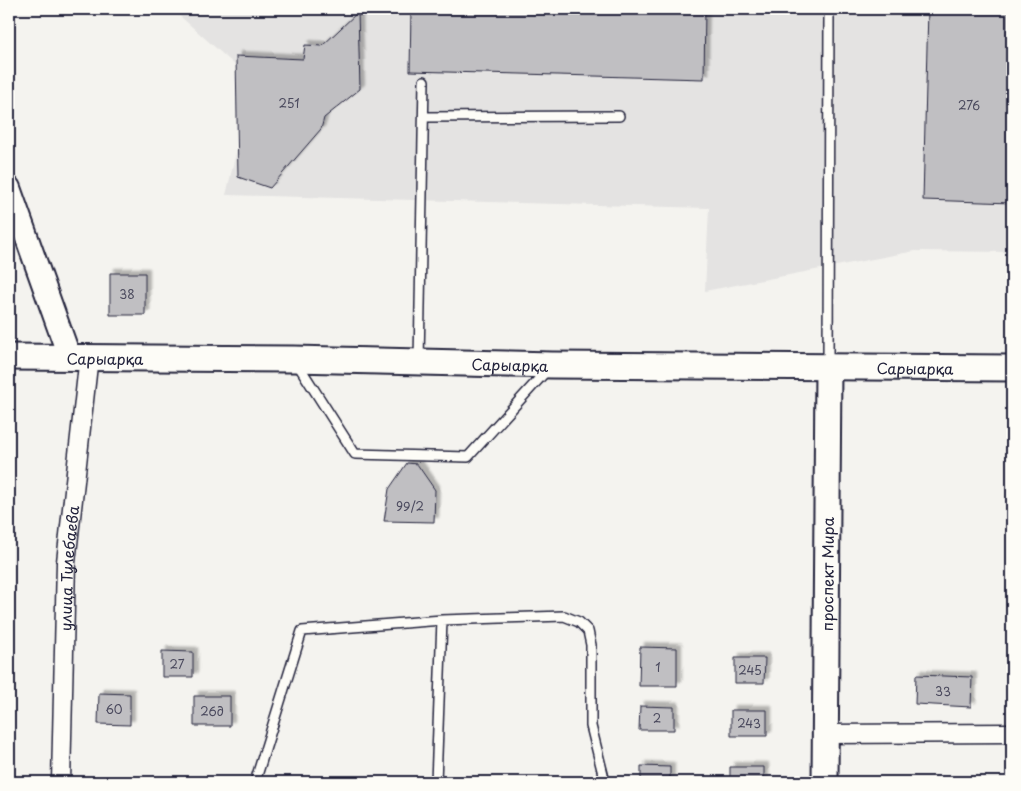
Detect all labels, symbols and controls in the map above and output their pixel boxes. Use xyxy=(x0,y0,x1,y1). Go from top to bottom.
house number: 251 xyxy=(278,94,300,112)
house number: 276 xyxy=(958,96,980,114)
house number: 38 xyxy=(119,285,135,303)
street label: Сарыарқа xyxy=(66,346,144,369)
street label: Сарыарқа xyxy=(471,352,549,376)
street label: Сарыарқа xyxy=(876,356,954,379)
house number: 99/2 xyxy=(396,497,424,515)
street label: улица Тулебаева xyxy=(53,503,84,631)
street label: проспект Мира xyxy=(815,516,838,631)
house number: 27 xyxy=(170,655,185,673)
house number: 1 xyxy=(655,658,661,676)
house number: 245 xyxy=(738,661,762,679)
house number: 33 xyxy=(935,682,951,700)
house number: 60 xyxy=(105,700,123,718)
house number: 26д xyxy=(200,702,224,720)
house number: 2 xyxy=(653,709,661,727)
house number: 243 xyxy=(737,714,761,732)

